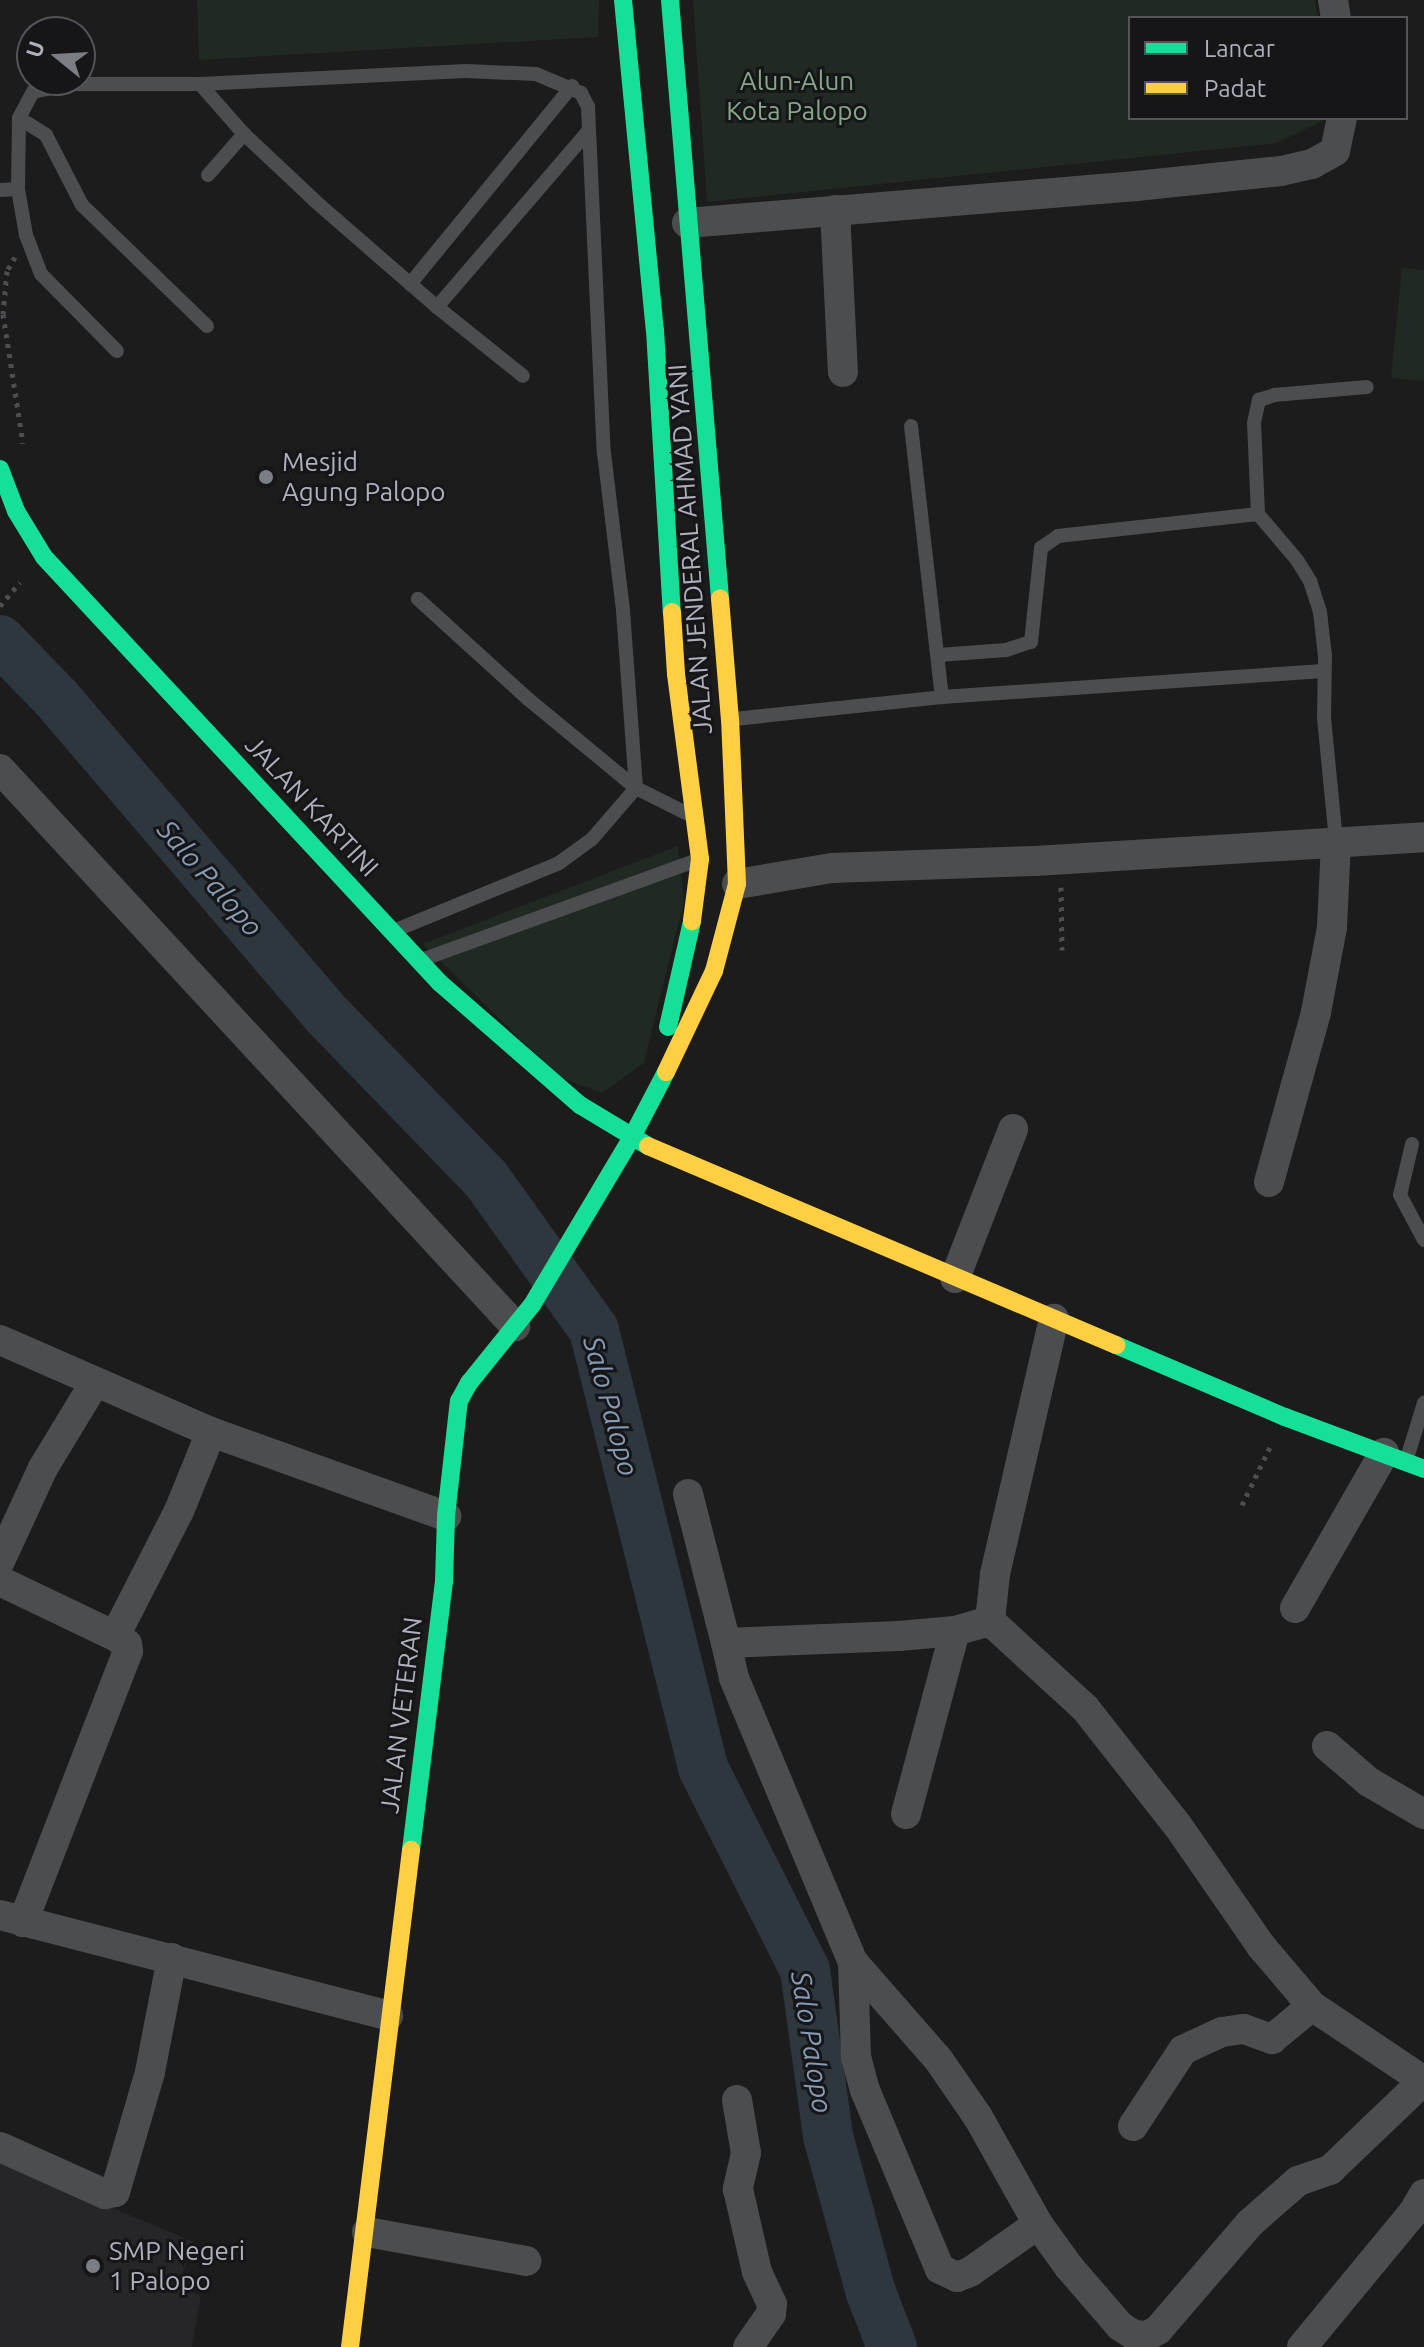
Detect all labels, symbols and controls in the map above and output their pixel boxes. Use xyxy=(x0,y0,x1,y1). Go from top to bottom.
north arrow xyxy=(16,16,96,96)
legend xyxy=(1128,16,1408,120)
text: Lancar xyxy=(1204,35,1275,62)
text: U xyxy=(20,38,49,60)
park label: Alun-Alun Kota Palopo xyxy=(726,65,868,126)
text: Padat xyxy=(1204,75,1266,102)
street label: JALAN JENDERAL AHMAD YANI xyxy=(661,363,719,735)
place label: Mesjid Agung Palopo xyxy=(282,446,446,508)
marker: Mesjid Agung Palopo xyxy=(257,468,275,486)
street label: JALAN KARTINI xyxy=(239,729,385,883)
water label: Salo Palopo xyxy=(150,813,270,943)
water label: Salo Palopo xyxy=(576,1333,646,1479)
street label: JALAN VETERAN xyxy=(373,1615,429,1815)
water label: Salo Palopo xyxy=(784,1969,840,2115)
place label: SMP Negeri 1 Palopo xyxy=(109,2235,245,2296)
marker: SMP Negeri 1 Palopo xyxy=(84,2257,102,2275)

